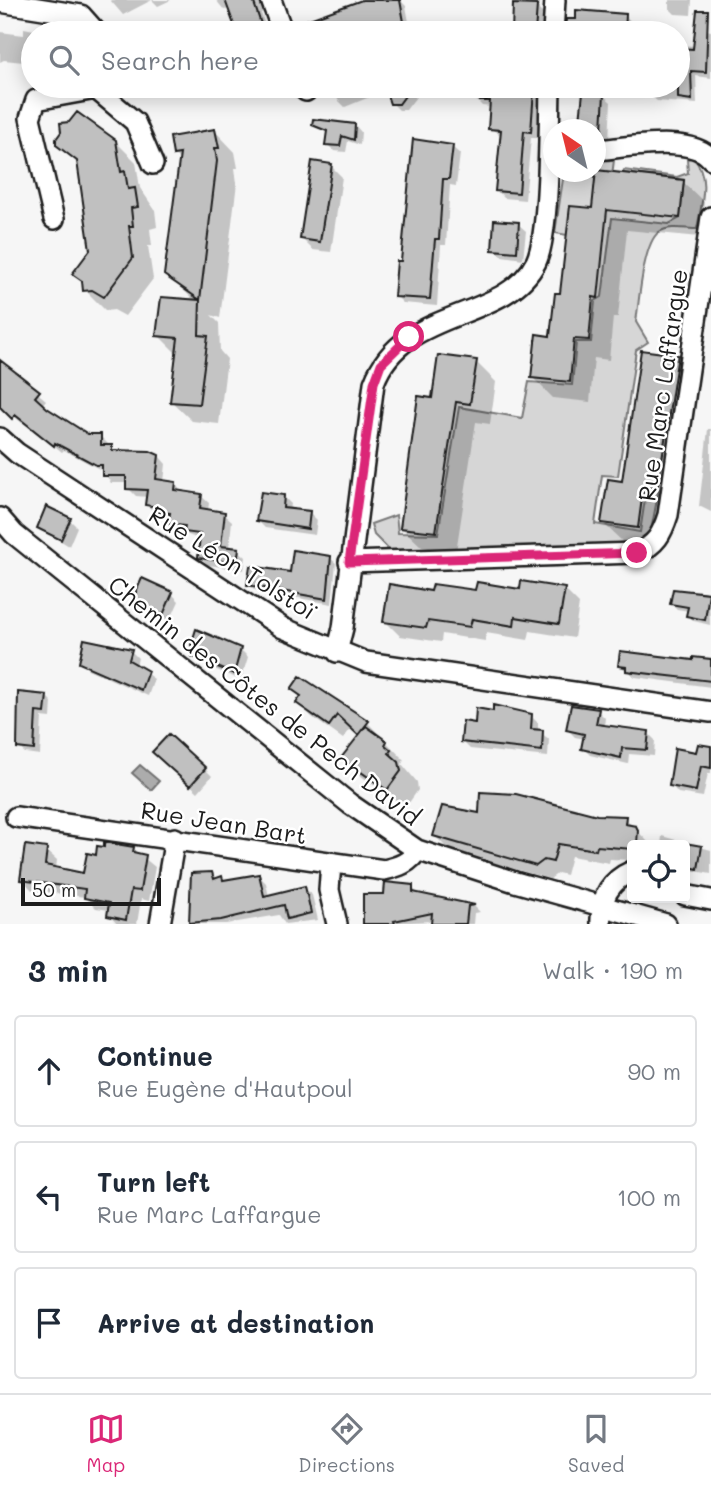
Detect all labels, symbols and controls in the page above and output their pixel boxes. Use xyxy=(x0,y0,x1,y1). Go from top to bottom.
search box xyxy=(21,21,690,98)
icon: search xyxy=(45,41,83,79)
text: Search here xyxy=(101,43,259,77)
north arrow xyxy=(543,119,606,182)
street label: Rue Marc Laffargue xyxy=(630,267,694,503)
route start xyxy=(393,321,424,352)
street label: Rue Léon Tolstoï xyxy=(144,498,323,626)
route end xyxy=(621,537,652,568)
street label: Chemin des Côtes de Pech David xyxy=(103,568,427,832)
street label: Rue Jean Bart xyxy=(139,794,309,850)
map controls xyxy=(627,840,690,903)
button: locate xyxy=(627,840,690,903)
scale bar xyxy=(21,875,161,907)
text: 50 m xyxy=(32,877,76,902)
text: 3 min xyxy=(28,950,108,990)
text: Walk · 190 m xyxy=(542,955,683,985)
text: Continue xyxy=(97,1039,213,1073)
icon: ahead xyxy=(30,1052,68,1090)
text: 90 m xyxy=(628,1056,681,1086)
text: Rue Eugène d'Hautpoul xyxy=(97,1073,353,1103)
text: Turn left xyxy=(97,1165,210,1199)
icon: left xyxy=(30,1178,68,1216)
text: 100 m xyxy=(617,1182,681,1212)
text: Rue Marc Laffargue xyxy=(97,1199,321,1229)
icon: arrive xyxy=(30,1304,68,1342)
text: Arrive at destination xyxy=(97,1306,374,1340)
tab: Map xyxy=(87,1410,125,1477)
tab: Directions xyxy=(298,1410,395,1477)
tab: Saved xyxy=(568,1410,624,1477)

